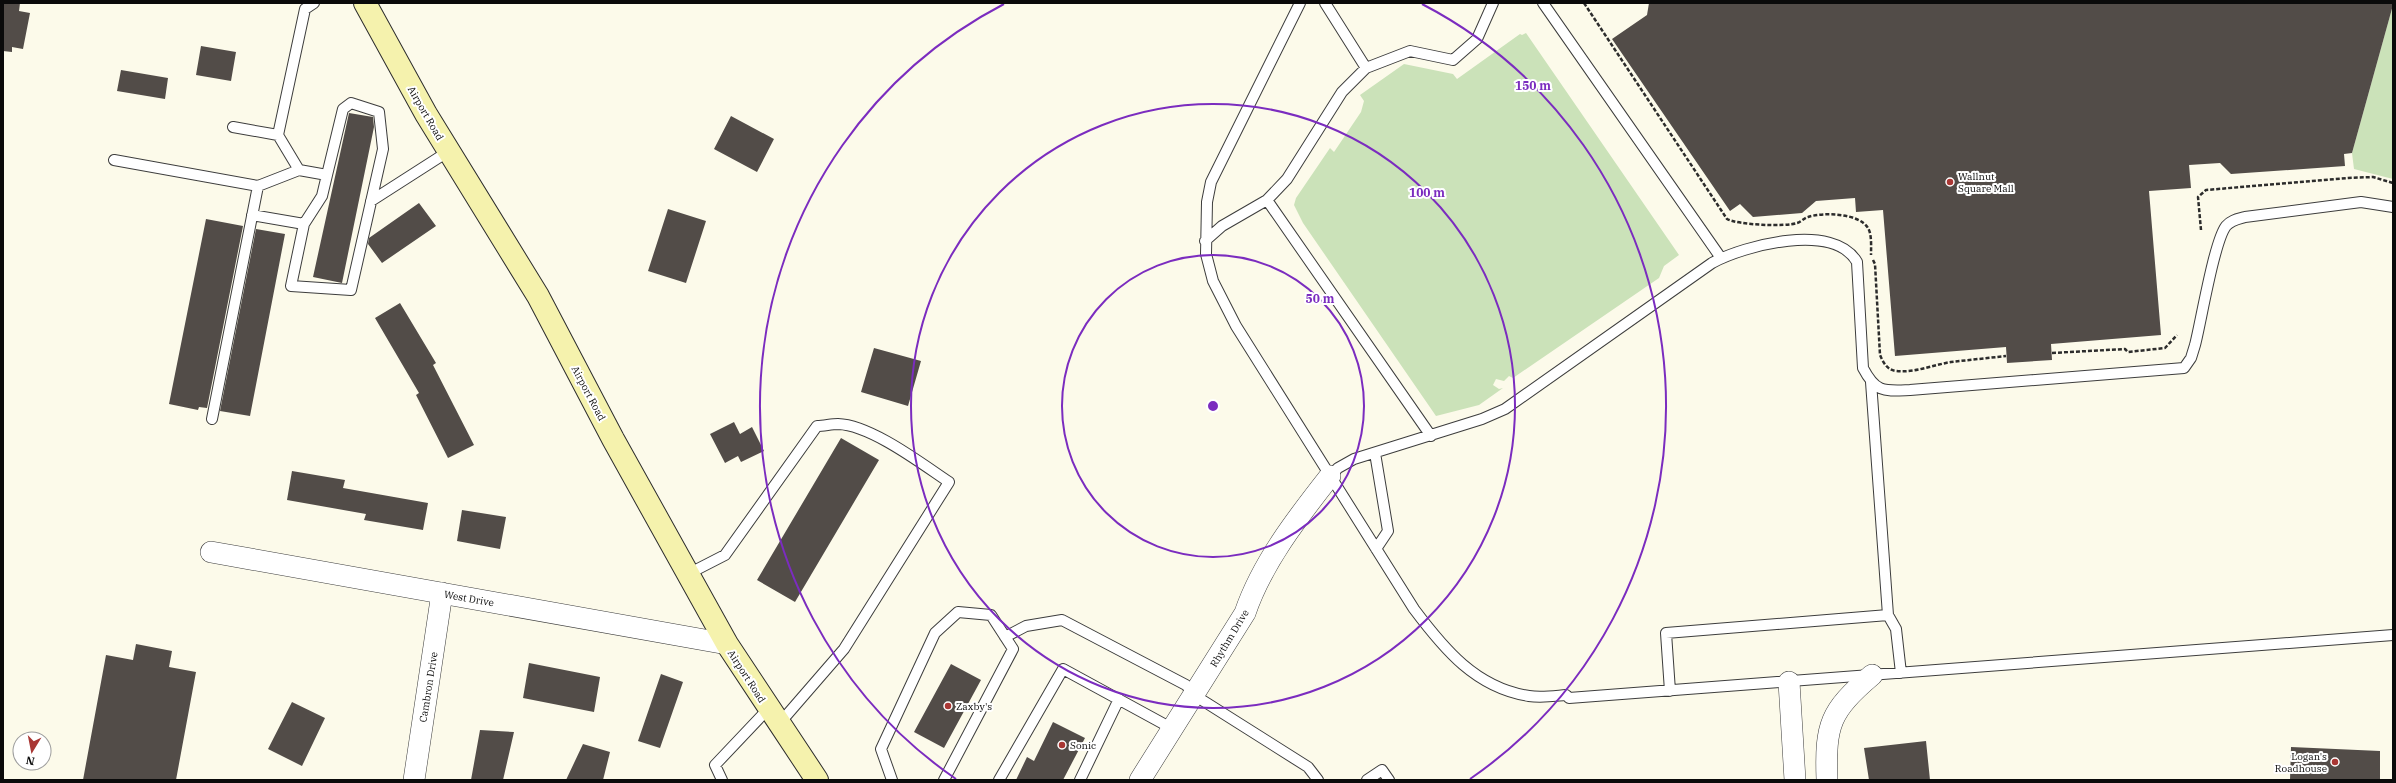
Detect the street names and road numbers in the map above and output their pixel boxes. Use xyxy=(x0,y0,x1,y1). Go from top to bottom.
street label: Airport Road xyxy=(405,84,446,143)
street label: Airport Road xyxy=(569,363,609,423)
street label: West Drive xyxy=(443,588,495,609)
street label: Rhythm Drive xyxy=(1207,607,1252,669)
street label: Airport Road xyxy=(725,647,769,705)
street label: Cambron Drive xyxy=(416,651,440,723)

